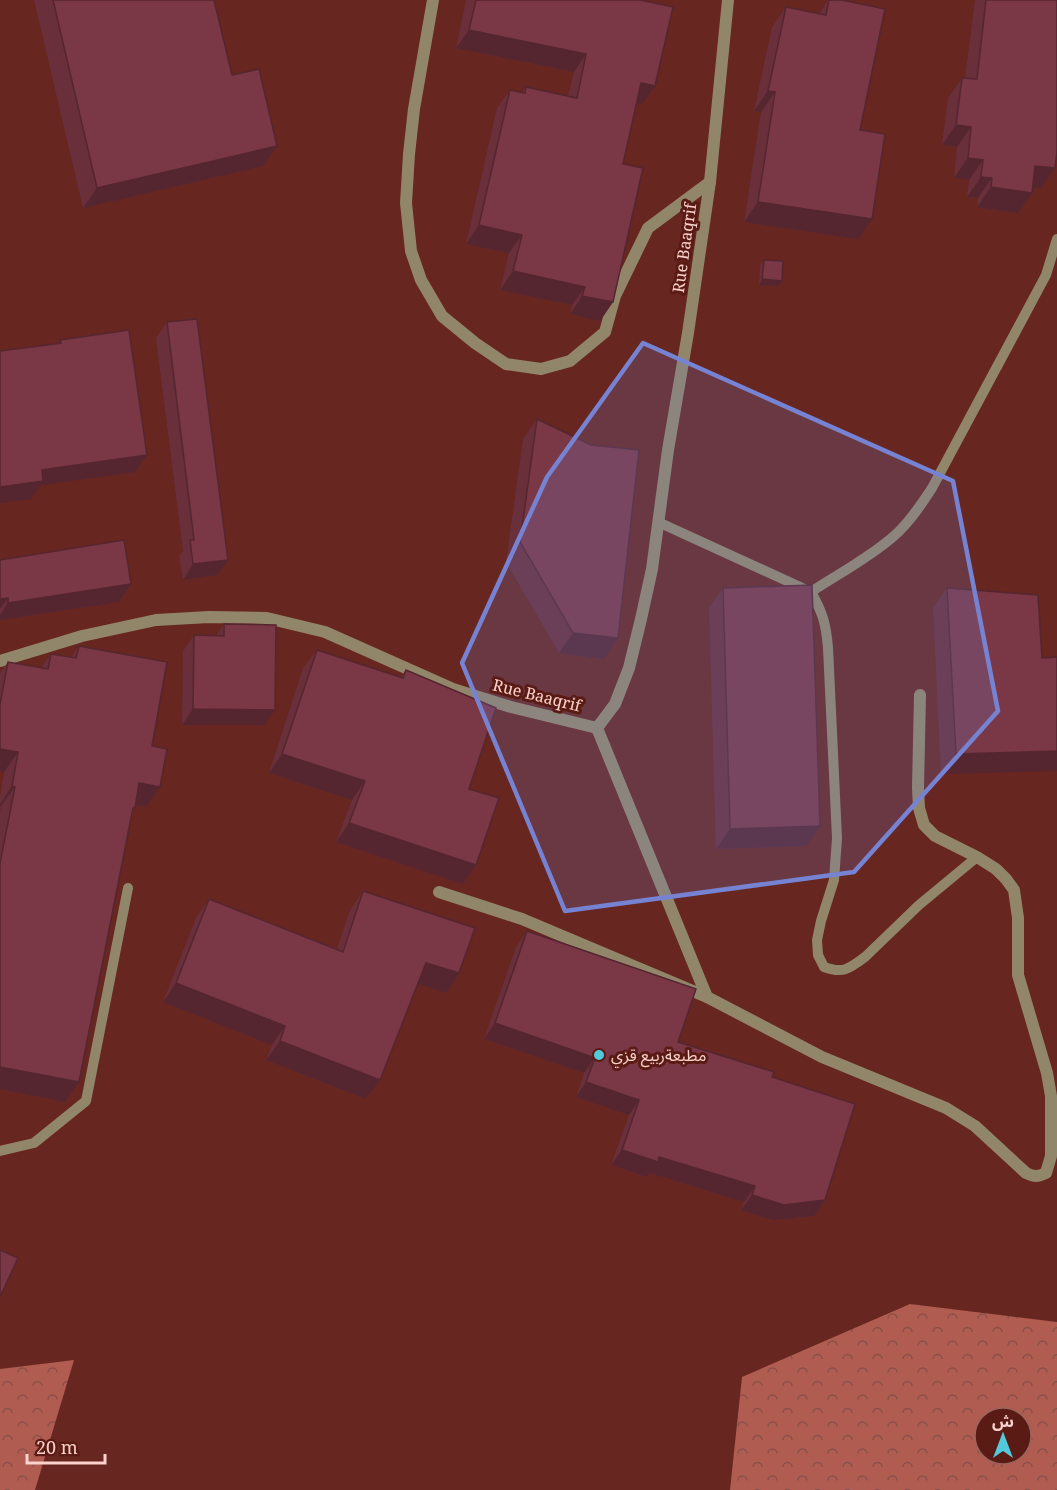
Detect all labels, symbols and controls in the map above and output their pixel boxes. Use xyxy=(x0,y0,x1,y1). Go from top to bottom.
street label: Rue Baaqrif xyxy=(667,200,701,294)
street label: Rue Baaqrif xyxy=(491,673,585,717)
place label: مطبعةربيع قزي xyxy=(611,1044,706,1068)
marker: مطبعةربيع قزي xyxy=(592,1048,606,1062)
north arrow xyxy=(973,1406,1033,1466)
text: ش xyxy=(992,1410,1014,1432)
scale bar xyxy=(27,1427,105,1465)
text: 20 m xyxy=(36,1435,78,1459)

